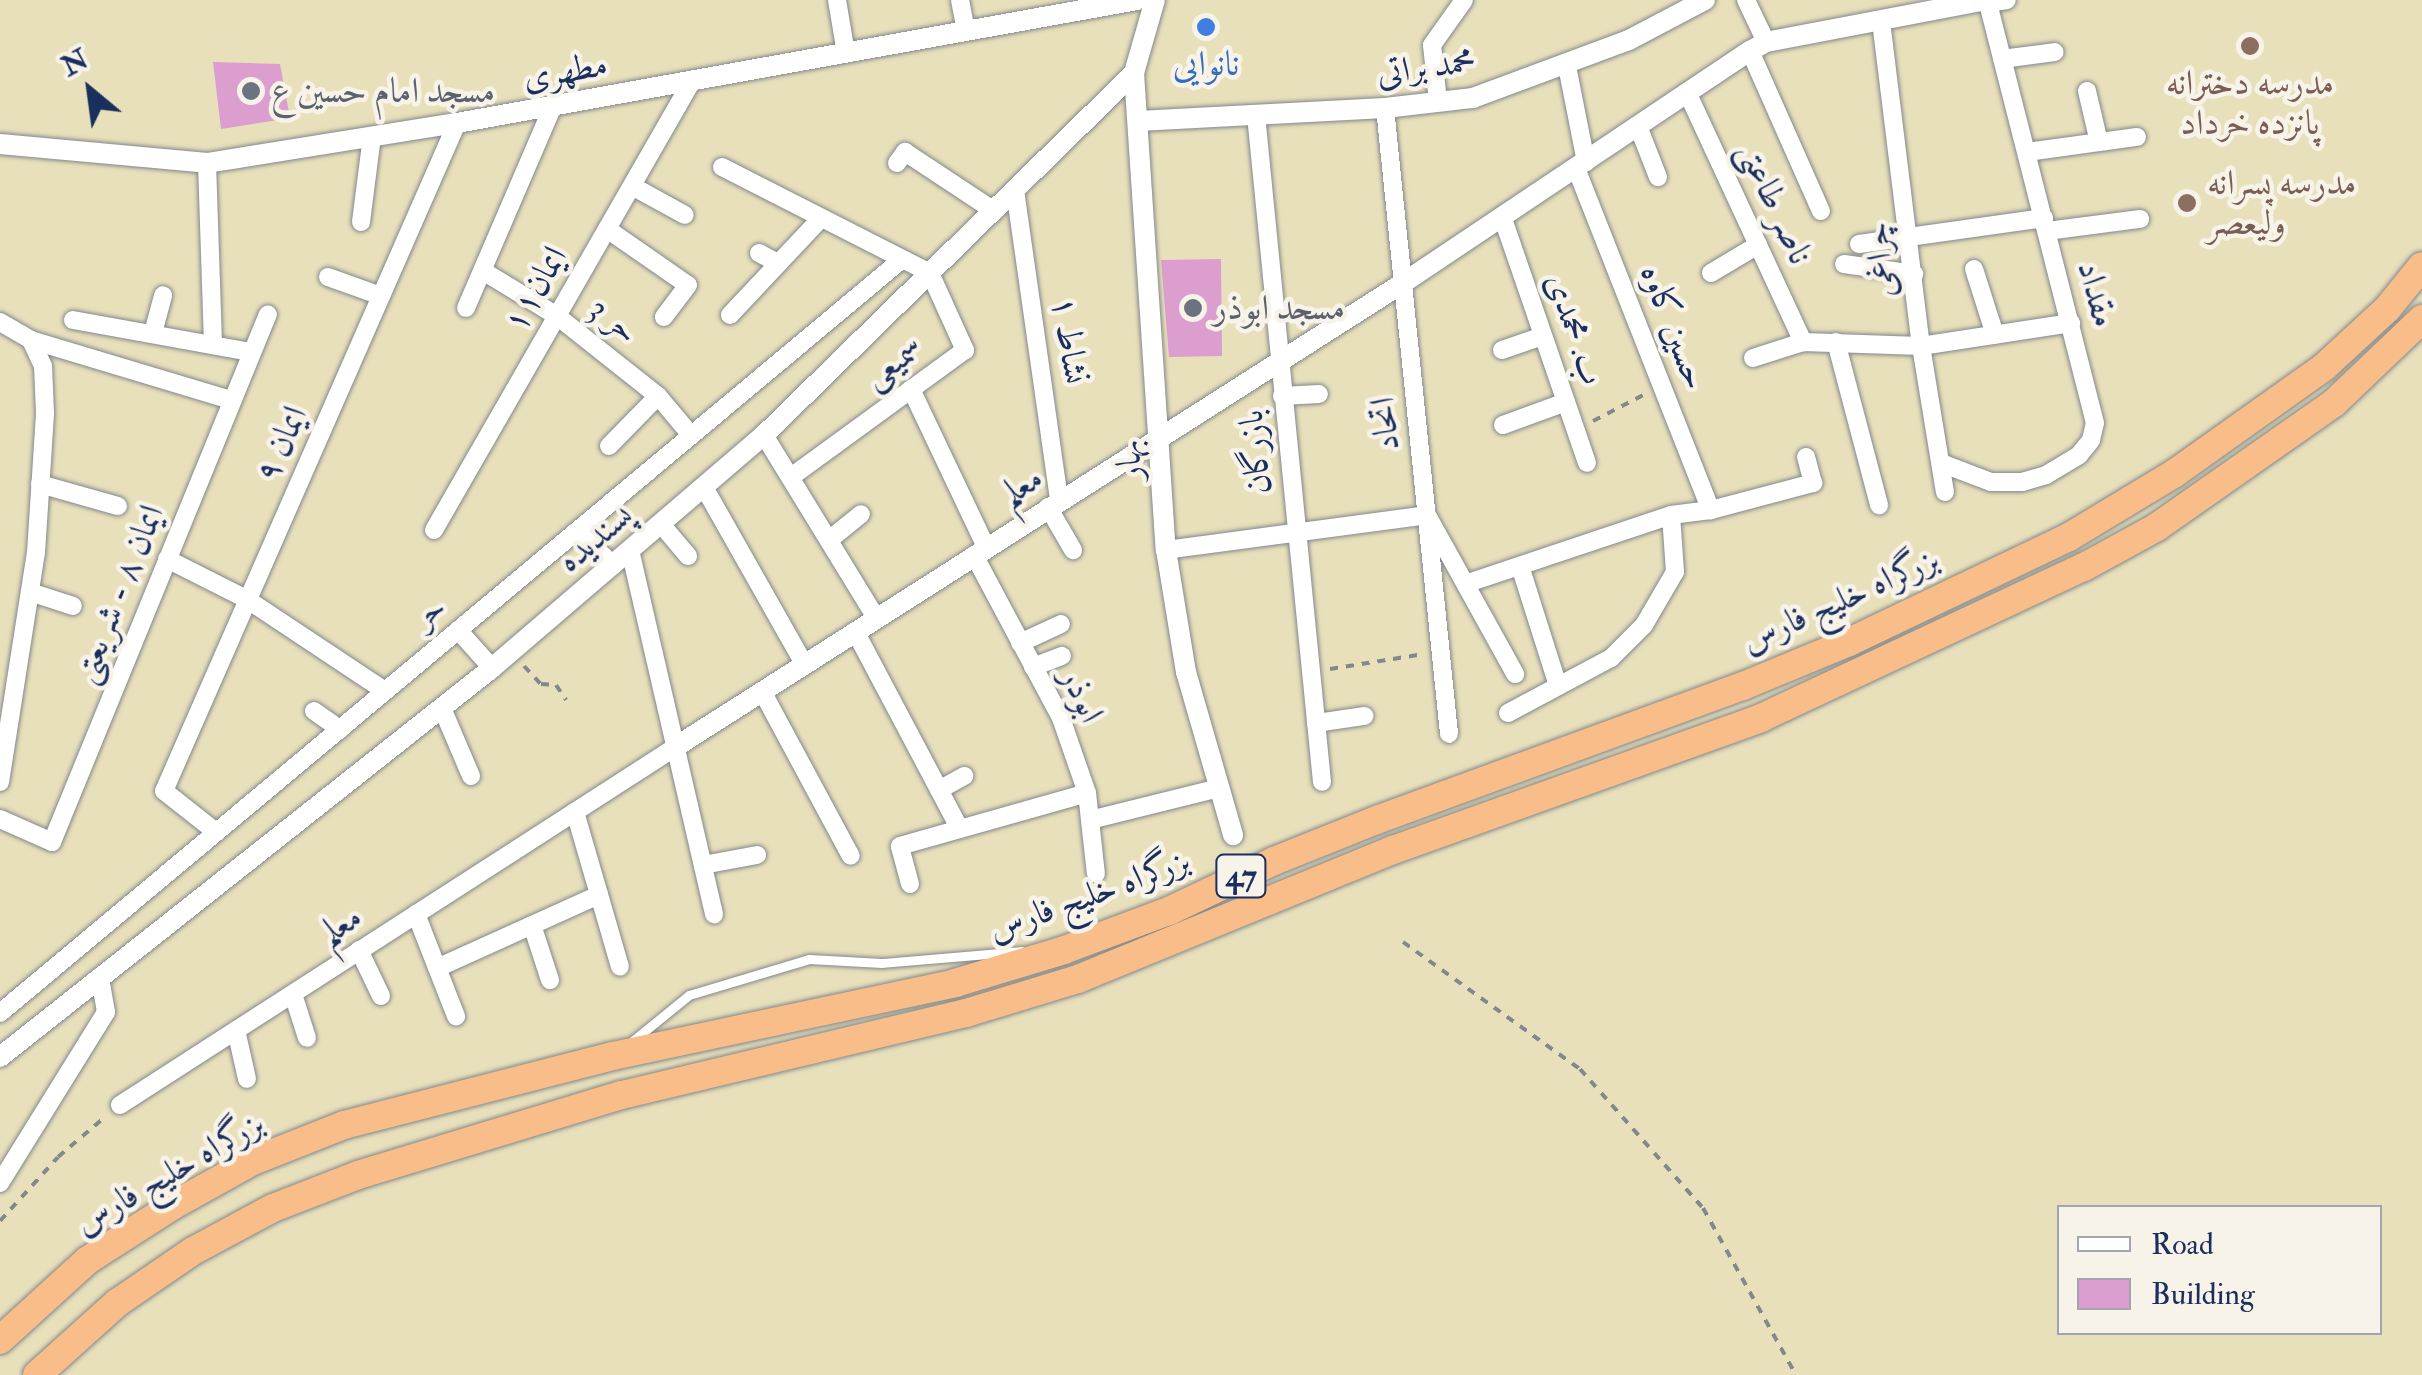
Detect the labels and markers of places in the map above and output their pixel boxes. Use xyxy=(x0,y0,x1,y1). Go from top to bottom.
marker: نانوایی xyxy=(1195,16,1217,38)
marker: مدرسه دخترانه پانزده خرداد xyxy=(2239,35,2261,57)
place label: نانوایی xyxy=(1173,43,1239,85)
place label: مدرسه دخترانه پانزده خرداد xyxy=(2166,62,2334,144)
place label: مسجد امام حسین ع xyxy=(271,70,495,112)
marker: مسجد امام حسین ع xyxy=(240,80,262,102)
place label: مدرسه پسرانه ولیعصر xyxy=(2207,162,2356,244)
marker: مدرسه پسرانه ولیعصر xyxy=(2176,192,2198,214)
place label: مسجد ابوذر xyxy=(1213,287,1345,329)
marker: مسجد ابوذر xyxy=(1182,297,1204,319)

